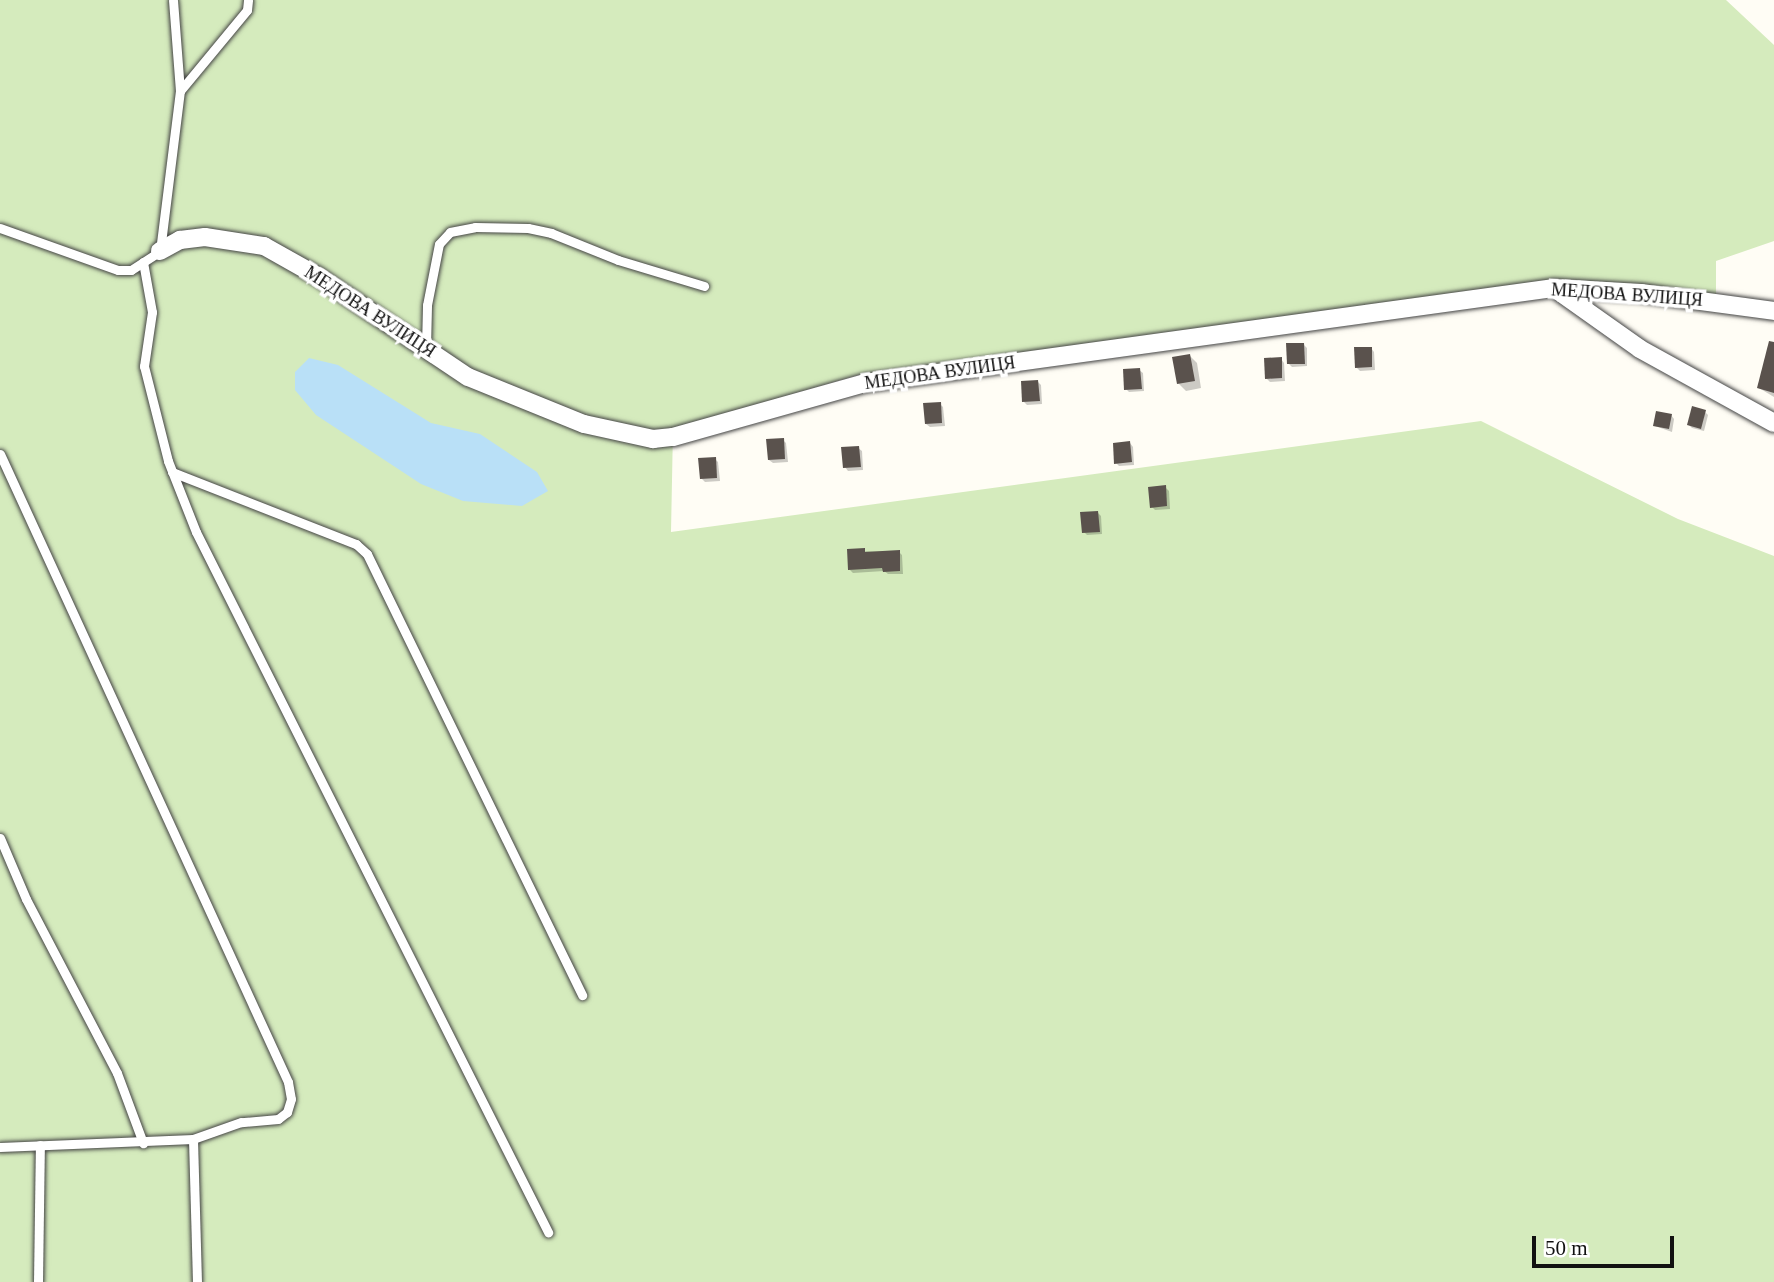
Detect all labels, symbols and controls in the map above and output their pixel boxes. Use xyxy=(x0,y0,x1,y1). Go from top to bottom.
street label: МЕДОВА ВУЛИЦЯ xyxy=(300,262,440,362)
street label: МЕДОВА ВУЛИЦЯ xyxy=(1550,279,1704,311)
street label: МЕДОВА ВУЛИЦЯ xyxy=(863,352,1017,394)
scale bar xyxy=(1536,1222,1678,1266)
text: 50 m xyxy=(1545,1236,1588,1260)

